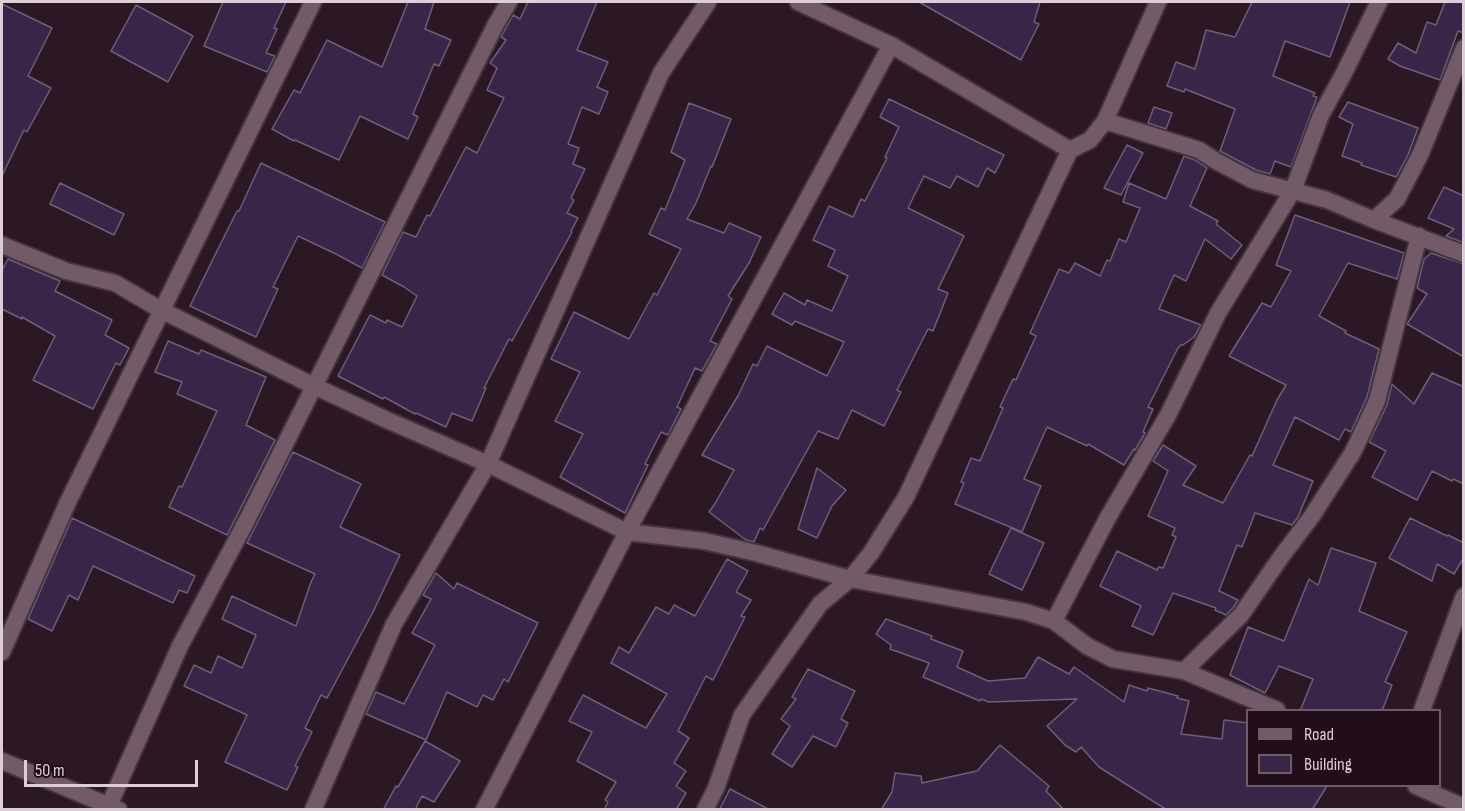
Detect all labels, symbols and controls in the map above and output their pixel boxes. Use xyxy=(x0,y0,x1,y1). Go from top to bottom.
legend xyxy=(1246,709,1441,787)
text: Road xyxy=(1304,724,1334,745)
scale bar xyxy=(27,748,201,786)
text: Building xyxy=(1304,754,1352,775)
text: 50 m xyxy=(35,760,65,781)

